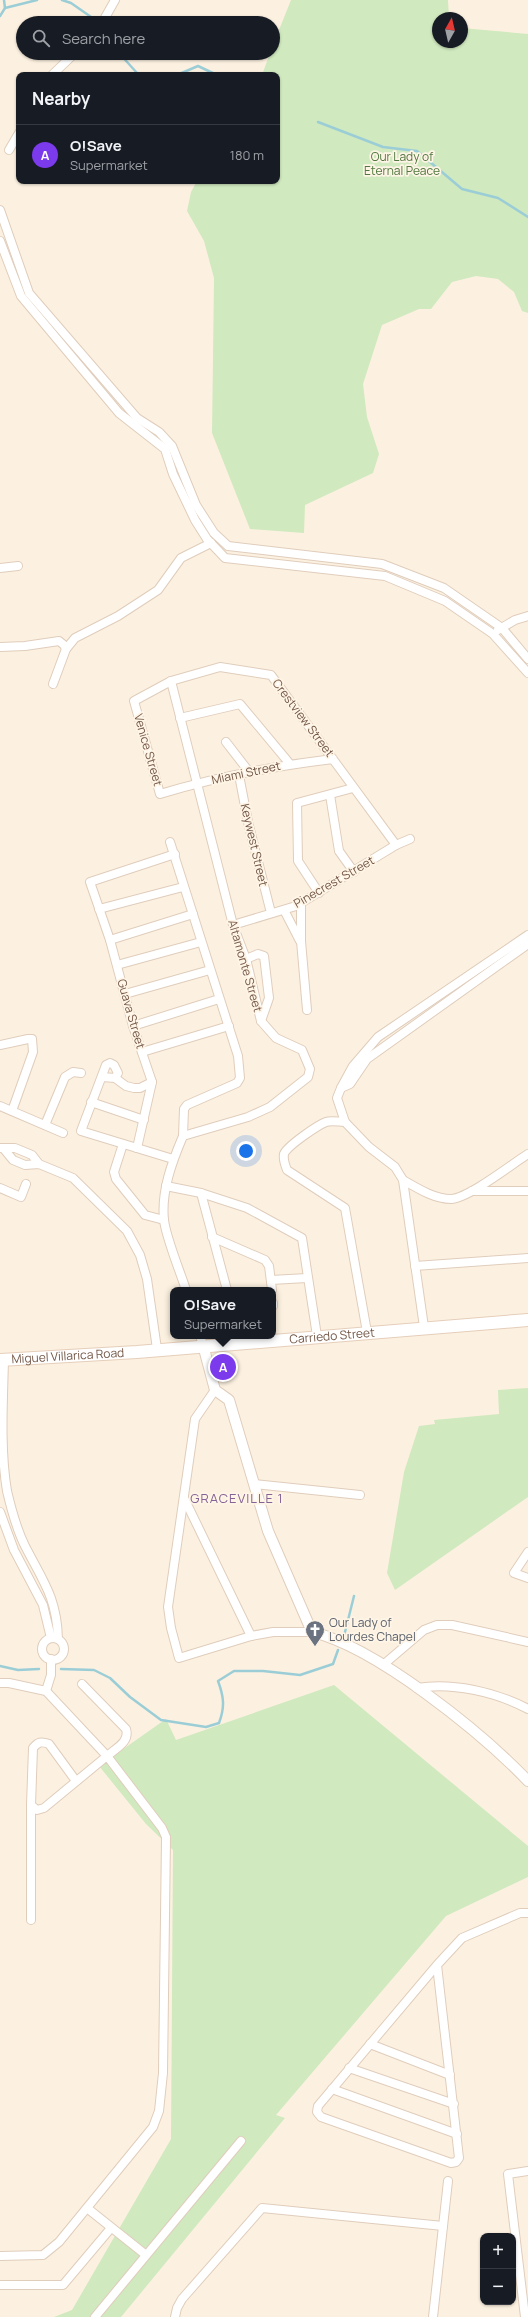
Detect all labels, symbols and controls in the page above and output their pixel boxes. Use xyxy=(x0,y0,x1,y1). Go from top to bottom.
north arrow xyxy=(432,12,468,48)
search box xyxy=(16,16,280,60)
icon: search xyxy=(30,27,52,49)
text: Search here xyxy=(62,28,145,49)
text: Nearby xyxy=(32,87,90,110)
text: O!Save xyxy=(70,135,122,156)
text: A xyxy=(41,146,49,164)
text: 180 m xyxy=(230,146,264,164)
park label: Our Lady of Eternal Peace xyxy=(364,148,440,179)
text: Supermarket xyxy=(70,156,148,174)
street label: Crestview Street xyxy=(268,675,338,760)
street label: Venice Street xyxy=(130,712,167,788)
street label: Miami Street xyxy=(210,757,282,788)
street label: Keywest Street xyxy=(237,802,272,888)
street label: Pinecrest Street xyxy=(290,851,377,912)
street label: Altamonte Street xyxy=(224,918,267,1014)
street label: Guava Street xyxy=(113,977,150,1051)
your location xyxy=(236,1141,256,1161)
popup xyxy=(170,1287,276,1339)
text: O!Save xyxy=(184,1294,236,1315)
text: Supermarket xyxy=(184,1315,262,1333)
street label: Carriedo Street xyxy=(289,1324,376,1347)
street label: Miguel Villarica Road xyxy=(11,1344,125,1367)
pin: A xyxy=(210,1352,236,1382)
district label: GRACEVILLE 1 xyxy=(190,1489,284,1507)
place label: Our Lady of Lourdes Chapel xyxy=(329,1614,416,1645)
church icon: Our Lady of Lourdes Chapel xyxy=(304,1619,326,1647)
map controls xyxy=(480,2233,516,2305)
button: + xyxy=(480,2233,516,2269)
button: − xyxy=(480,2269,516,2305)

